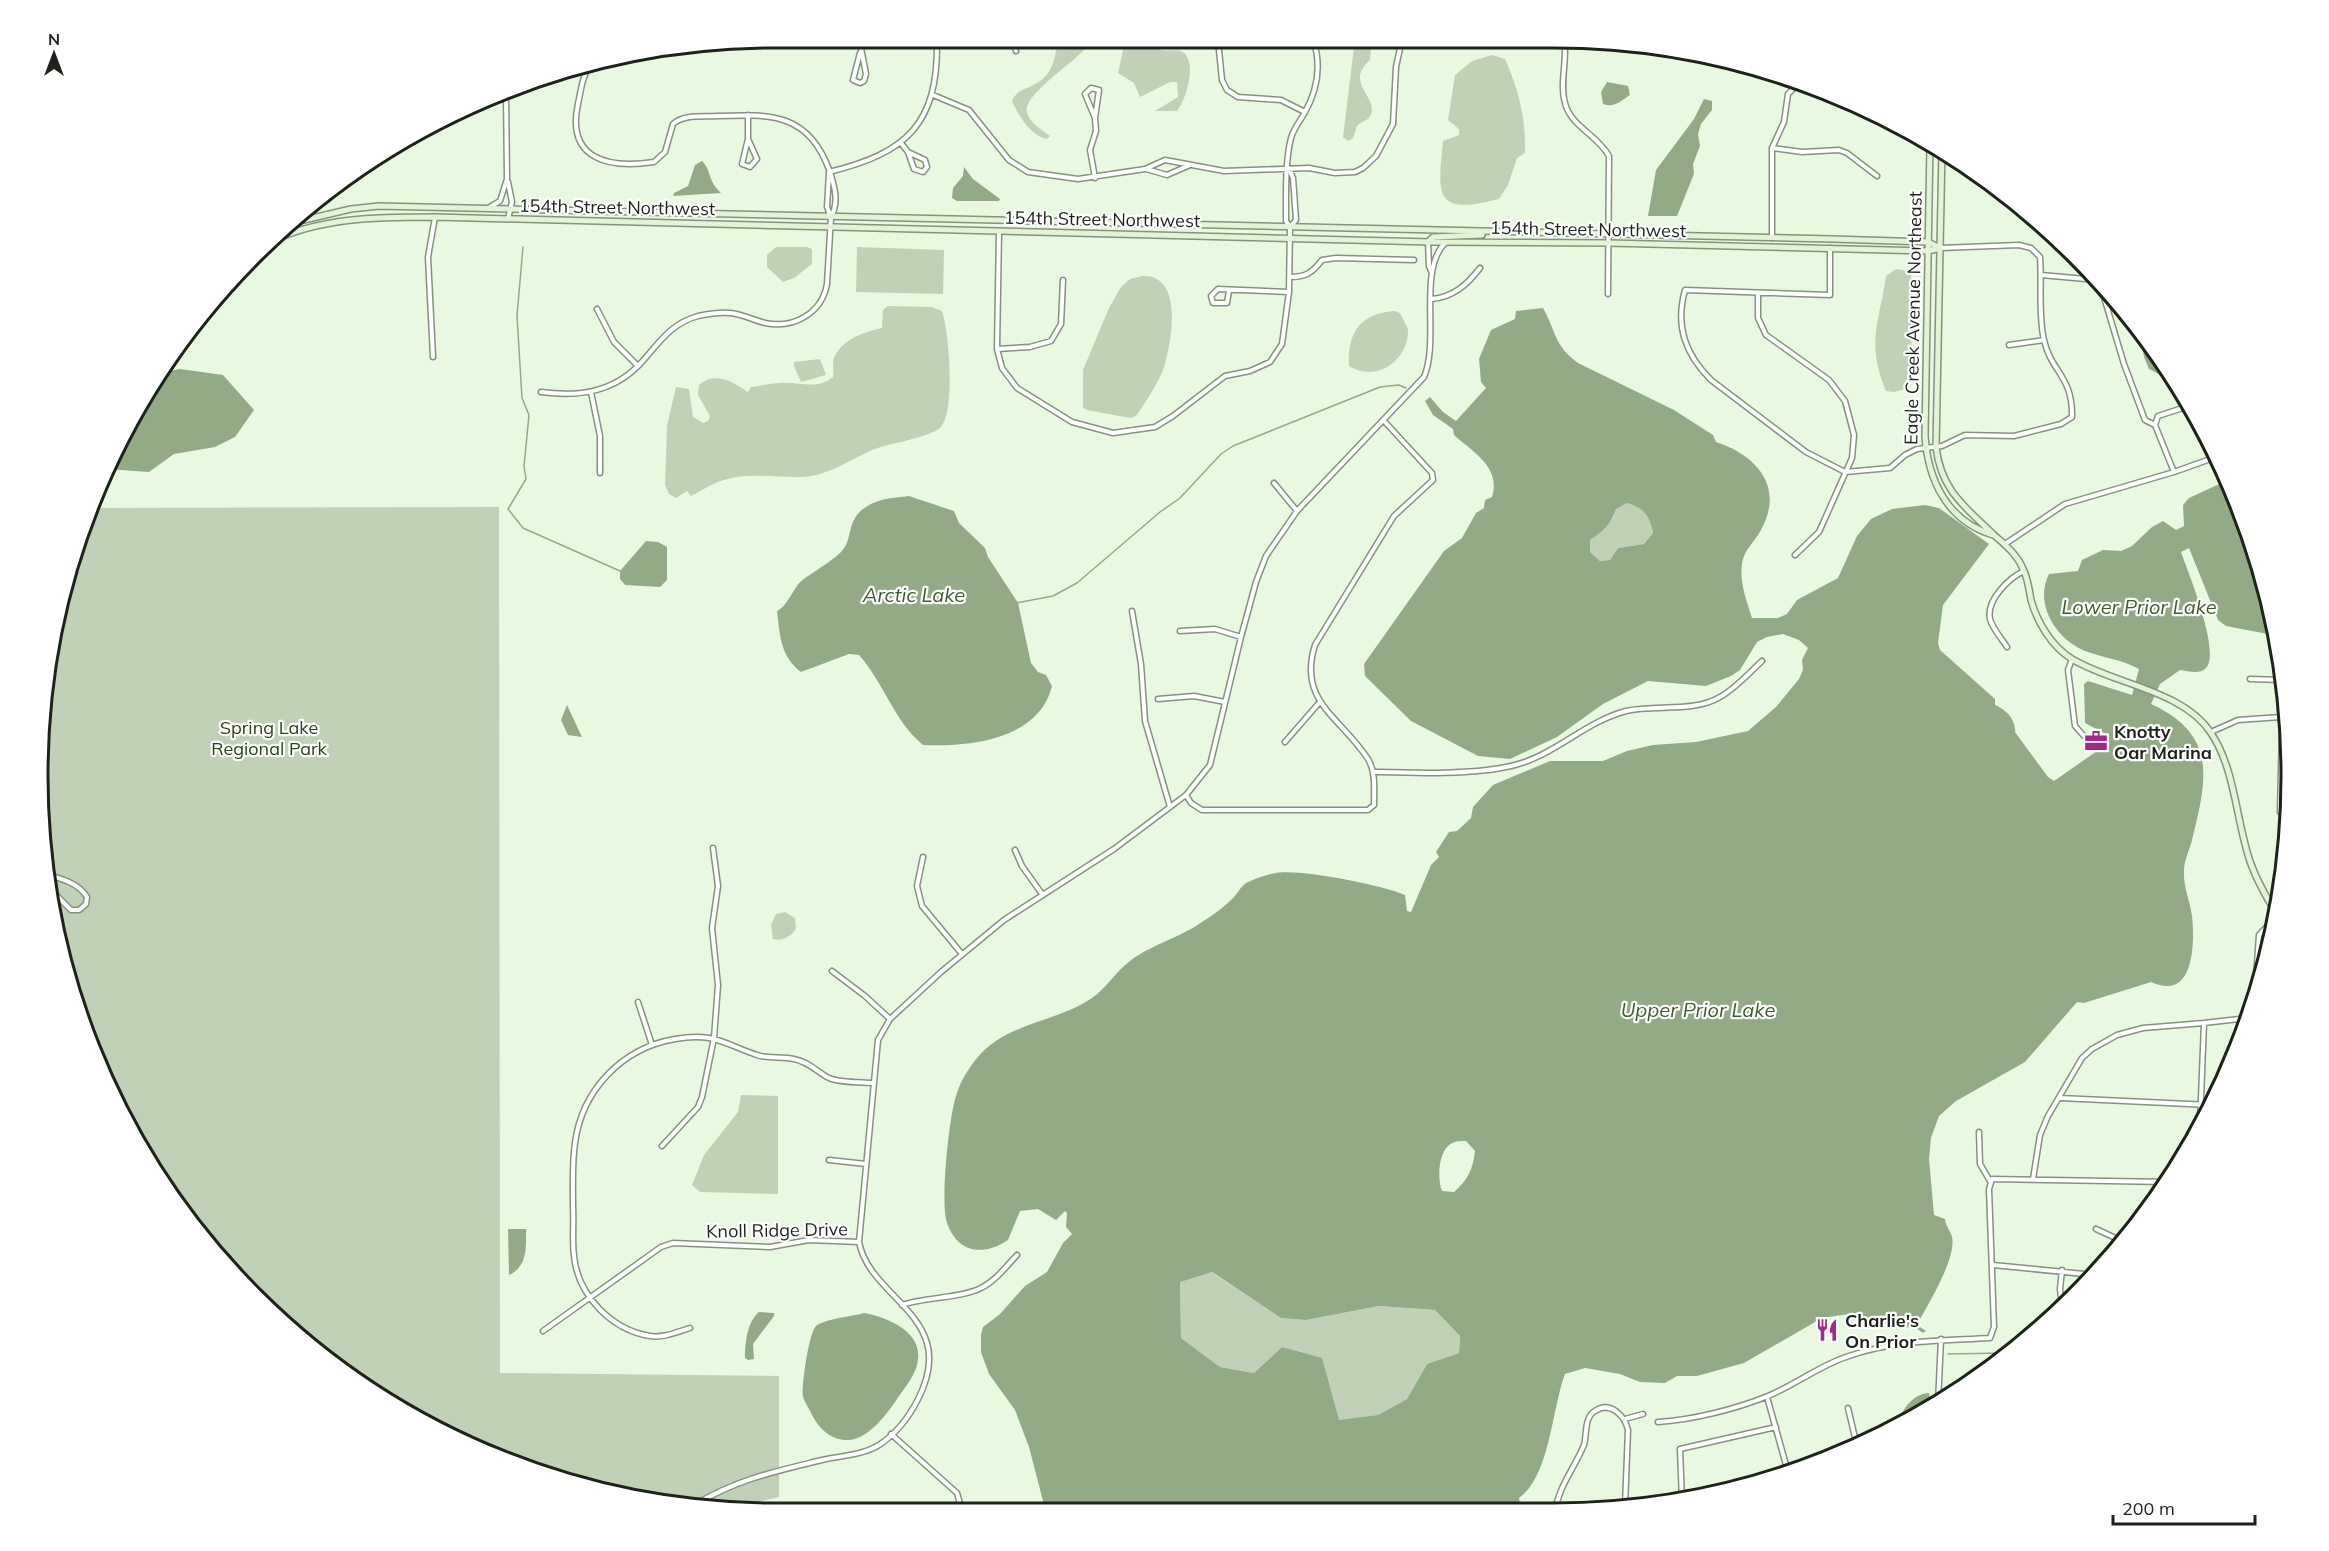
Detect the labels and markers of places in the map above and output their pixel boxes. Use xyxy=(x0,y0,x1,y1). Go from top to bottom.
place label: Knotty Oar Marina xyxy=(2114,720,2212,764)
office icon: Knotty Oar Marina xyxy=(2083,728,2109,754)
place label: Charlie's On Prior xyxy=(1845,1309,1919,1353)
restaurant icon: Charlie's On Prior xyxy=(1814,1317,1840,1343)

